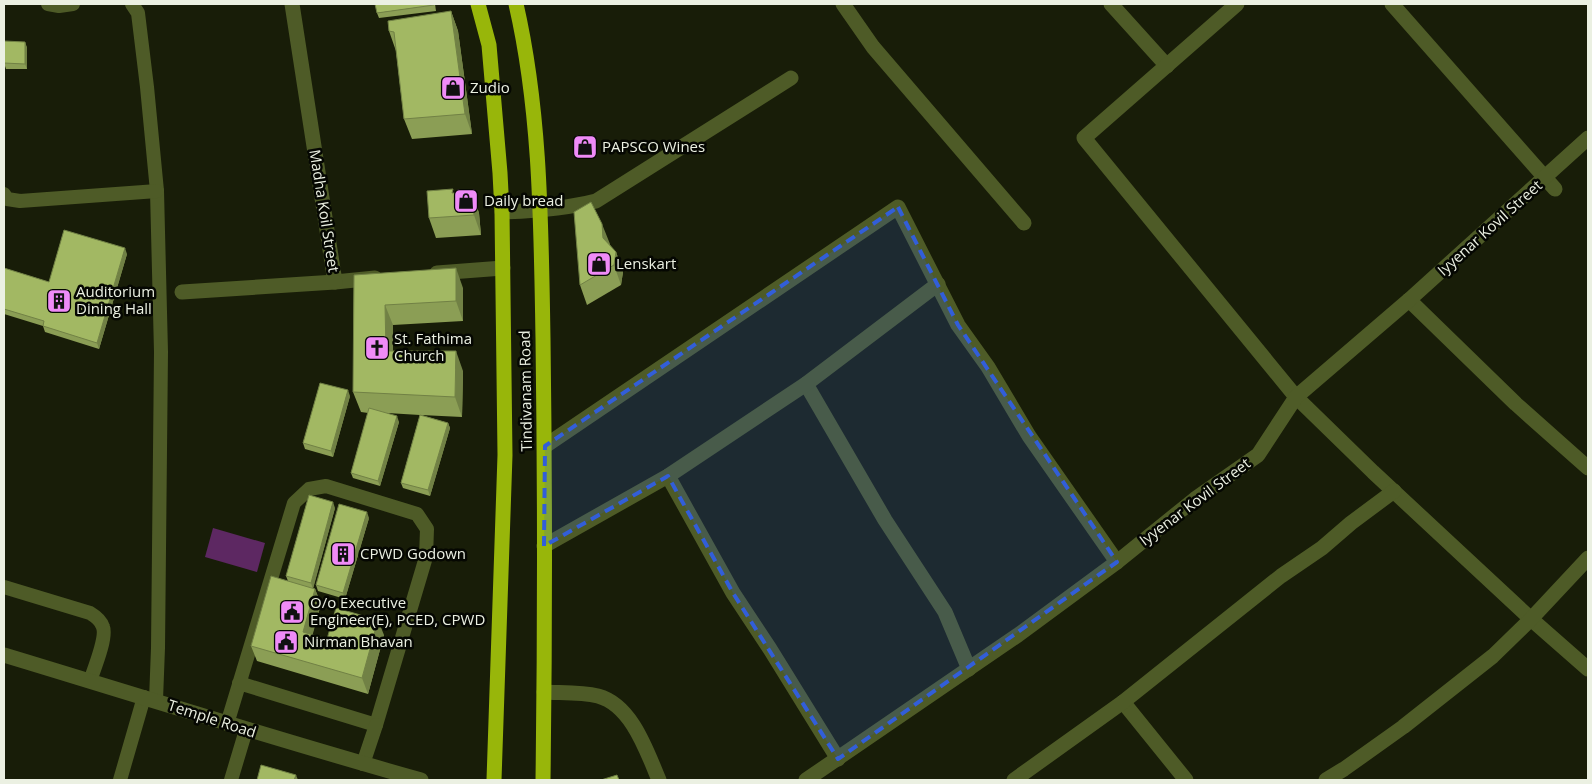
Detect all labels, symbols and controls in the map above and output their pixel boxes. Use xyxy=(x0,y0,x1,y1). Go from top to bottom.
shop icon: Zudio xyxy=(440,75,466,101)
place label: Zudio xyxy=(470,77,510,97)
shop icon: PAPSCO Wines xyxy=(572,134,598,160)
place label: PAPSCO Wines xyxy=(602,136,705,156)
street label: Madha Koil Street xyxy=(305,148,345,274)
street label: Iyyenar Kovil Street xyxy=(1433,175,1546,280)
shop icon: Daily bread xyxy=(453,188,479,214)
place label: Daily bread xyxy=(484,190,563,210)
shop icon: Lenskart xyxy=(586,251,612,277)
place label: Lenskart xyxy=(616,253,676,273)
place label: Auditorium Dining Hall xyxy=(76,281,155,318)
building icon: Auditorium Dining Hall xyxy=(46,288,72,314)
place label: St. Fathima Church xyxy=(394,328,472,365)
street label: Tindivanam Road xyxy=(514,330,536,452)
church icon: St. Fathima Church xyxy=(364,335,390,361)
street label: Iyyenar Kovil Street xyxy=(1135,453,1254,550)
building icon: CPWD Godown xyxy=(330,541,356,567)
place label: CPWD Godown xyxy=(360,543,466,563)
place label: O/o Executive Engineer(E), PCED, CPWD xyxy=(310,592,485,629)
public building icon: O/o Executive Engineer(E), PCED, CPWD xyxy=(279,599,305,625)
public building icon: Nirman Bhavan xyxy=(273,629,299,655)
place label: Nirman Bhavan xyxy=(304,631,413,651)
street label: Temple Road xyxy=(166,694,259,742)

